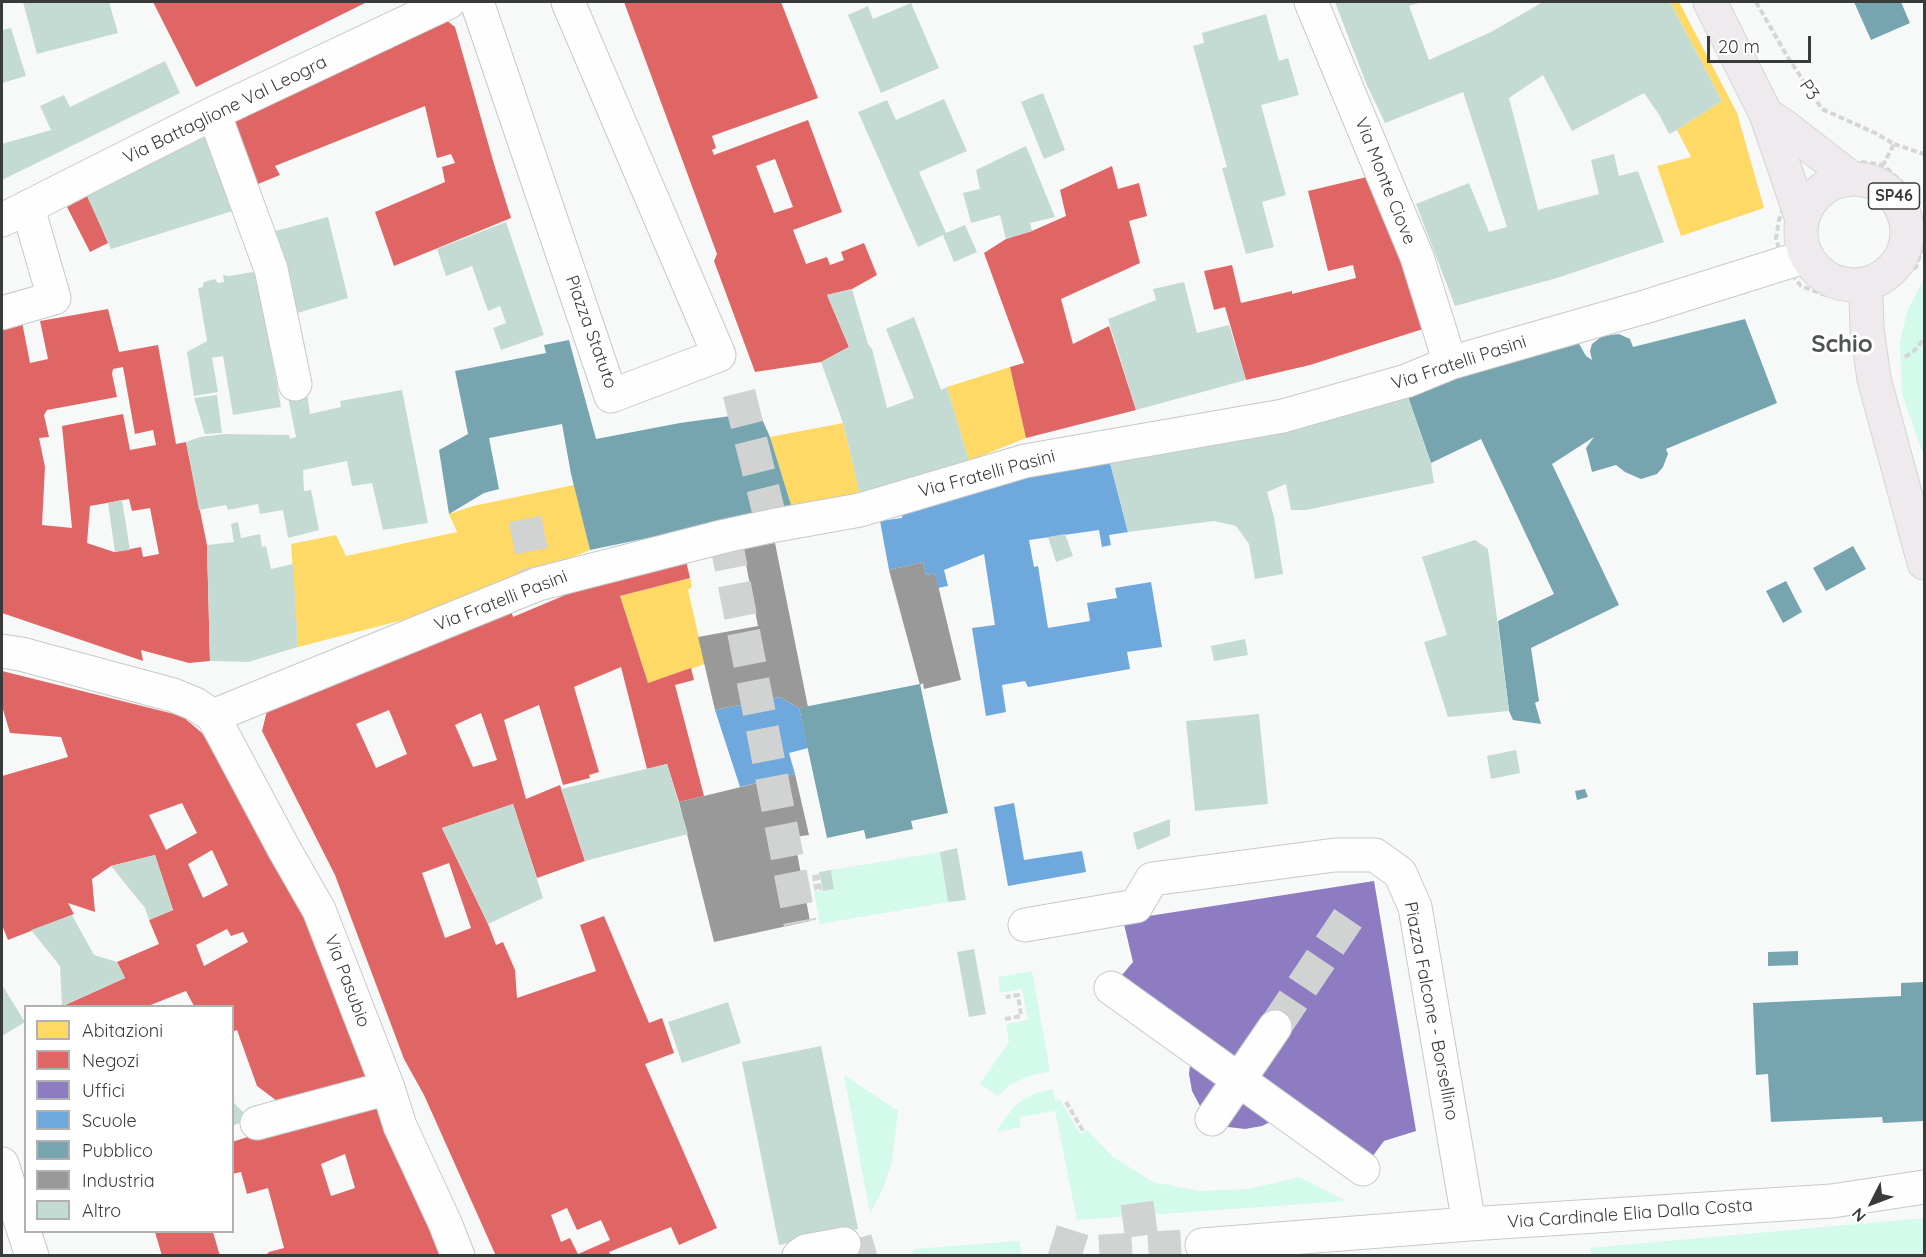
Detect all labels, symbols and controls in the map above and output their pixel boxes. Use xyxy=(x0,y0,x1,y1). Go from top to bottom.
scale bar xyxy=(1710,24,1814,62)
text: 20 m xyxy=(1718,35,1760,58)
street label: Via Battaglione Val Leogra xyxy=(120,51,330,169)
street label: P3 xyxy=(1794,76,1824,104)
street label: Via Monte Ciove xyxy=(1350,114,1420,248)
road number: SP46 xyxy=(1868,183,1920,209)
street label: Piazza Statuto xyxy=(561,272,621,392)
street label: Via Fratelli Pasini xyxy=(1389,331,1529,395)
district label: Schio xyxy=(1811,331,1873,359)
street label: Via Fratelli Pasini xyxy=(916,445,1058,503)
street label: Via Fratelli Pasini xyxy=(431,566,571,636)
street label: Piazza Falcone - Borsellino xyxy=(1399,900,1463,1122)
street label: Via Pasubio xyxy=(319,932,375,1030)
legend xyxy=(24,1005,234,1233)
text: Abitazioni xyxy=(82,1019,163,1042)
text: Negozi xyxy=(82,1049,139,1072)
text: Uffici xyxy=(82,1079,125,1102)
text: Scuole xyxy=(82,1109,137,1132)
text: Pubblico xyxy=(82,1139,153,1162)
text: Industria xyxy=(82,1169,155,1192)
north arrow xyxy=(1842,1173,1902,1233)
street label: Via Cardinale Elia Dalla Costa xyxy=(1507,1195,1753,1233)
text: Altro xyxy=(82,1199,121,1222)
text: N xyxy=(1847,1204,1870,1226)

